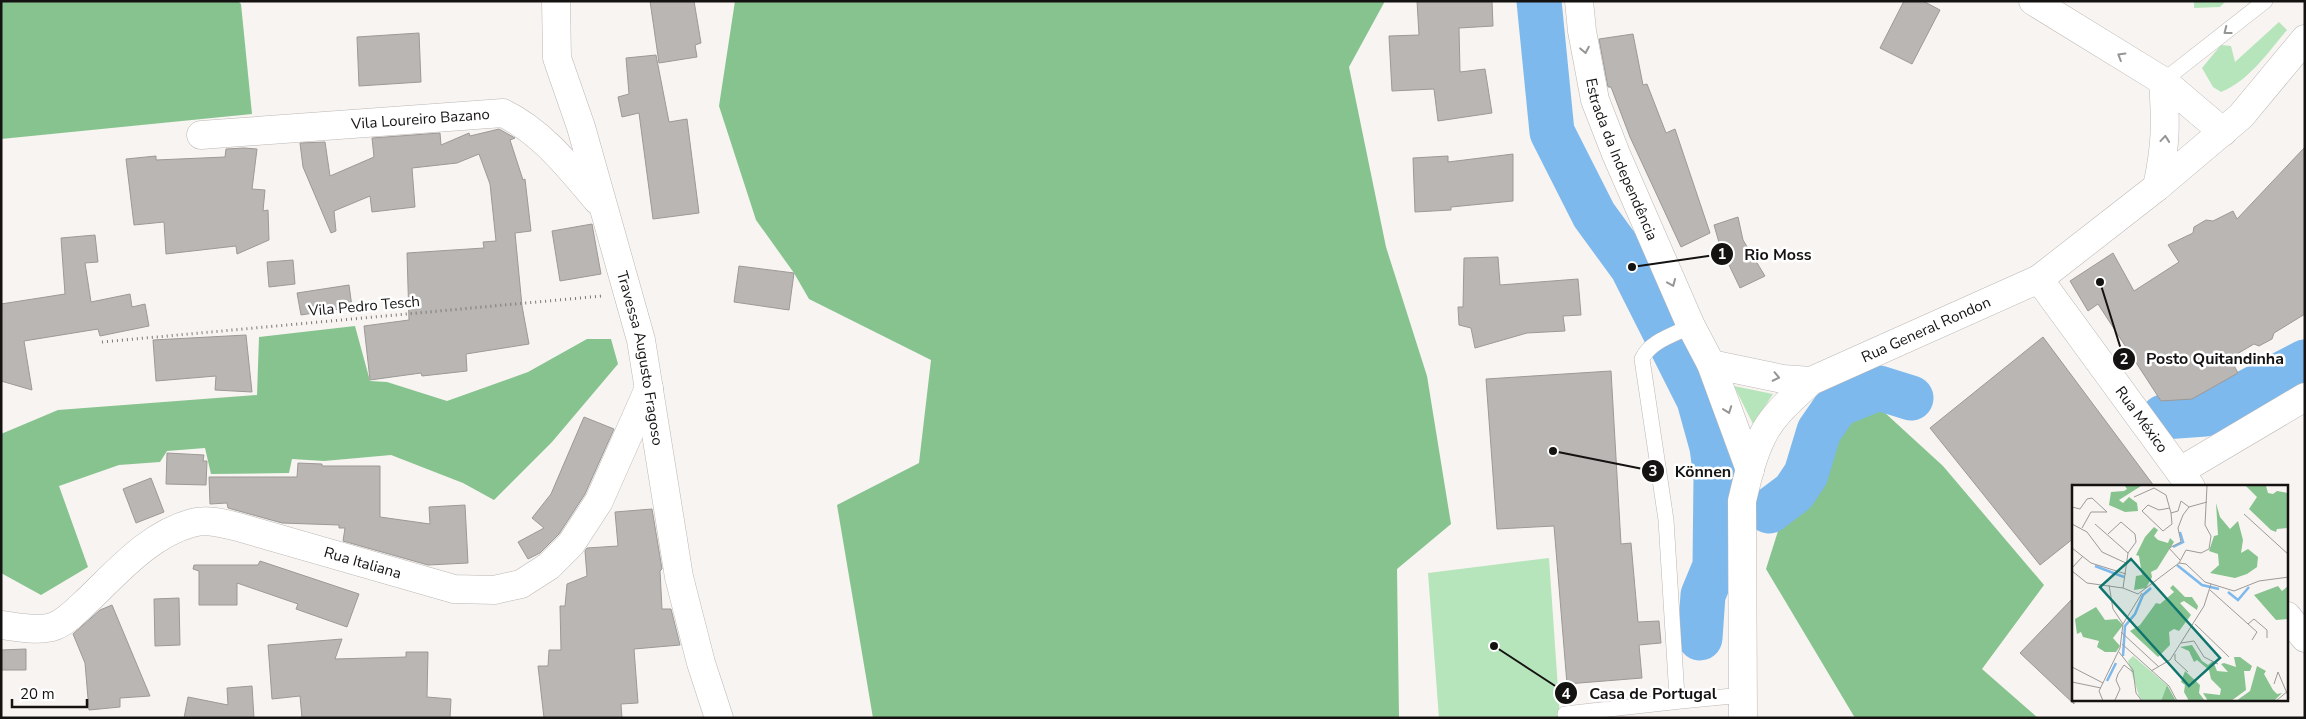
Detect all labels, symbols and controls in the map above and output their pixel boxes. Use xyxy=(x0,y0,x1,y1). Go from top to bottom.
one-way arrow xyxy=(2223,26,2232,35)
one-way arrow xyxy=(1580,45,1590,54)
one-way arrow xyxy=(2117,53,2126,63)
street label: Estrada da Independência xyxy=(1581,76,1663,244)
street label: Vila Loureiro Bazano xyxy=(349,104,490,134)
one-way arrow xyxy=(2160,135,2171,143)
callout: Rio Moss xyxy=(1710,238,1822,269)
text: 1 xyxy=(1717,244,1727,264)
text: Rio Moss xyxy=(1744,244,1812,266)
street label: Travessa Augusto Fragoso xyxy=(612,269,668,447)
one-way arrow xyxy=(1666,278,1677,287)
street label: Vila Pedro Tesch xyxy=(306,291,421,321)
street label: Rua General Rondon xyxy=(1858,292,1994,367)
callout: Posto Quitandinha xyxy=(2111,343,2294,374)
text: Posto Quitandinha xyxy=(2146,348,2284,370)
text: 2 xyxy=(2119,349,2129,369)
one-way arrow xyxy=(1771,372,1780,382)
street label: Rua México xyxy=(2111,382,2173,457)
one-way arrow xyxy=(1722,405,1732,414)
callout: Können xyxy=(1640,455,1741,486)
text: 3 xyxy=(1648,461,1658,481)
text: Können xyxy=(1675,461,1731,483)
inset map xyxy=(2072,485,2288,702)
street label: Rua Italiana xyxy=(322,542,404,583)
scale bar xyxy=(12,676,88,708)
callout: Casa de Portugal xyxy=(1554,678,1726,709)
text: Casa de Portugal xyxy=(1589,683,1717,705)
text: 20 m xyxy=(20,684,55,704)
text: 4 xyxy=(1561,684,1571,704)

